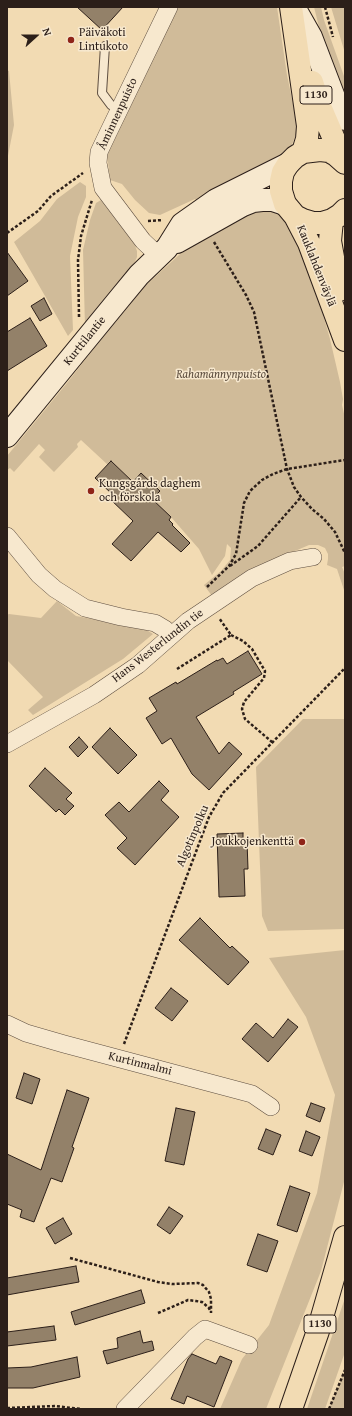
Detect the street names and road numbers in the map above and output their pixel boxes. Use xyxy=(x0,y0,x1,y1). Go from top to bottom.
street label: Åminnenpuisto xyxy=(95,76,141,152)
road number: 1130 xyxy=(300,86,332,104)
street label: Kauklahdenväylä xyxy=(293,223,339,309)
street label: Kurttilantie xyxy=(61,313,109,369)
street label: Hans Westerlundin tie xyxy=(110,606,206,686)
street label: Algotinpolku xyxy=(174,803,212,869)
street label: Kurtinmalmi xyxy=(107,1049,173,1079)
road number: 1130 xyxy=(304,1315,336,1333)

